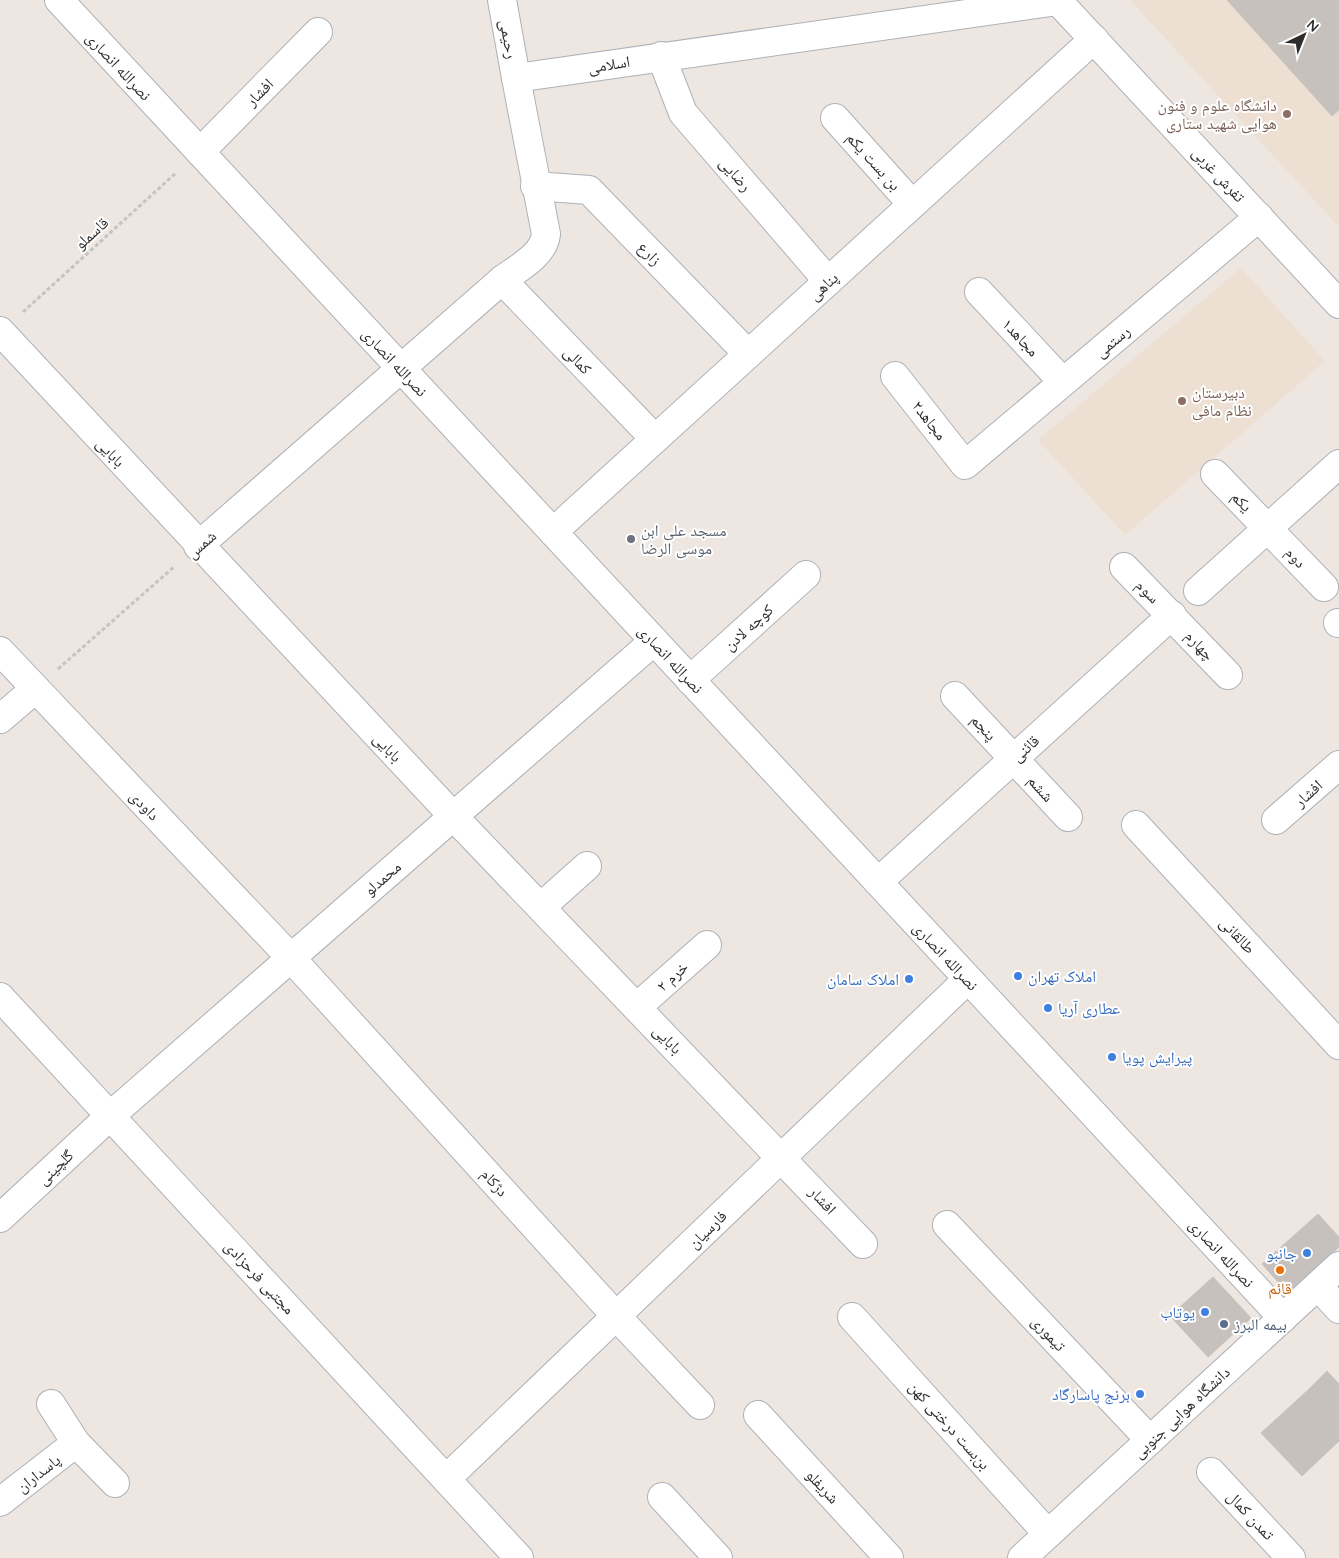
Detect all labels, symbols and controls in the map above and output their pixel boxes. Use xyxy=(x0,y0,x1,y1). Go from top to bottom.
north arrow xyxy=(1279,10,1329,60)
text: N xyxy=(1303,15,1323,36)
street label: رحیمی xyxy=(495,18,522,60)
street label: نصرالله انصاری xyxy=(81,27,156,105)
street label: اسلامی xyxy=(587,51,632,78)
street label: افشار xyxy=(240,74,277,111)
place label: دانشگاه علوم و فنون هوایی شهید ستاری xyxy=(1157,95,1277,134)
marker: دانشگاه علوم و فنون هوایی شهید ستاری xyxy=(1281,108,1293,120)
street label: بن بست یکم xyxy=(842,128,905,195)
street label: تفرش غربی xyxy=(1188,142,1250,207)
street label: رضایی xyxy=(715,153,756,196)
street label: قاسملو xyxy=(70,212,112,254)
street label: زارع xyxy=(633,237,666,270)
street label: پناهی xyxy=(804,267,843,305)
street label: مجاهد۱ xyxy=(998,314,1044,360)
street label: رستمی xyxy=(1090,320,1134,362)
street label: نصرالله انصاری xyxy=(357,323,432,401)
street label: کمالی xyxy=(559,342,596,379)
place label: دبیرستان نظام مافی xyxy=(1192,382,1252,421)
marker: دبیرستان نظام مافی xyxy=(1176,395,1188,407)
street label: مجاهد۲ xyxy=(908,396,952,444)
street label: بابایی xyxy=(92,433,130,472)
street label: یکم xyxy=(1227,486,1257,516)
place label: مسجد علی ابن موسی الرضا xyxy=(641,520,726,559)
street label: شمس xyxy=(182,525,221,563)
marker: مسجد علی ابن موسی الرضا xyxy=(625,533,637,545)
street label: دوم xyxy=(1280,542,1311,573)
street label: سوم xyxy=(1131,575,1164,608)
street label: کوچه لادن xyxy=(719,599,778,655)
street label: نصرالله انصاری xyxy=(633,620,708,698)
street label: چهارم xyxy=(1180,626,1219,665)
street label: پنجم xyxy=(966,709,1001,745)
street label: بابایی xyxy=(369,728,407,767)
street label: قائنی xyxy=(1007,730,1044,766)
street label: ششم xyxy=(1023,770,1058,806)
street label: افشار xyxy=(1289,775,1326,812)
street label: داودی xyxy=(125,786,164,825)
street label: محمدلو xyxy=(359,856,405,900)
street label: طالقانی xyxy=(1215,912,1260,958)
street label: نصرالله انصاری xyxy=(908,917,983,995)
street label: خرم ۲ xyxy=(652,957,693,996)
place label: املاک تهران xyxy=(1028,966,1096,987)
place label: املاک سامان xyxy=(827,969,899,990)
marker: املاک تهران xyxy=(1012,970,1024,982)
marker: املاک سامان xyxy=(903,973,915,985)
place label: عطاری آریا xyxy=(1058,998,1120,1019)
marker: عطاری آریا xyxy=(1042,1002,1054,1014)
street label: بابایی xyxy=(648,1020,687,1059)
place label: پیرایش پویا xyxy=(1122,1047,1192,1068)
marker: پیرایش پویا xyxy=(1106,1051,1118,1063)
street label: گلچینی xyxy=(33,1145,78,1190)
street label: دژکام xyxy=(476,1164,513,1201)
street label: افشار xyxy=(804,1181,841,1218)
street label: فارسیان xyxy=(683,1206,731,1253)
street label: نصرالله انصاری xyxy=(1184,1214,1259,1292)
street label: مجتبی فرحزادی xyxy=(220,1236,299,1319)
place label: جانبو xyxy=(1266,1243,1297,1263)
marker: جانبو xyxy=(1301,1247,1313,1259)
marker: قائم xyxy=(1274,1264,1286,1276)
place label: قائم xyxy=(1268,1278,1292,1299)
place label: یوتاب xyxy=(1160,1302,1195,1322)
marker: یوتاب xyxy=(1199,1306,1211,1318)
street label: تیموری xyxy=(1027,1311,1071,1356)
place label: بیمه البرز xyxy=(1233,1314,1287,1334)
marker: بیمه البرز xyxy=(1218,1318,1230,1330)
street label: دانشگاه هوایی جنوبی xyxy=(1128,1362,1234,1463)
street label: بن‌بست درختی کهن xyxy=(904,1377,995,1474)
place label: برنج پاسارگاد xyxy=(1052,1384,1130,1405)
marker: برنج پاسارگاد xyxy=(1134,1388,1146,1400)
street label: پاسداران xyxy=(12,1449,65,1497)
street label: شریفلو xyxy=(802,1465,844,1507)
street label: تمدن کمال xyxy=(1222,1486,1279,1545)

